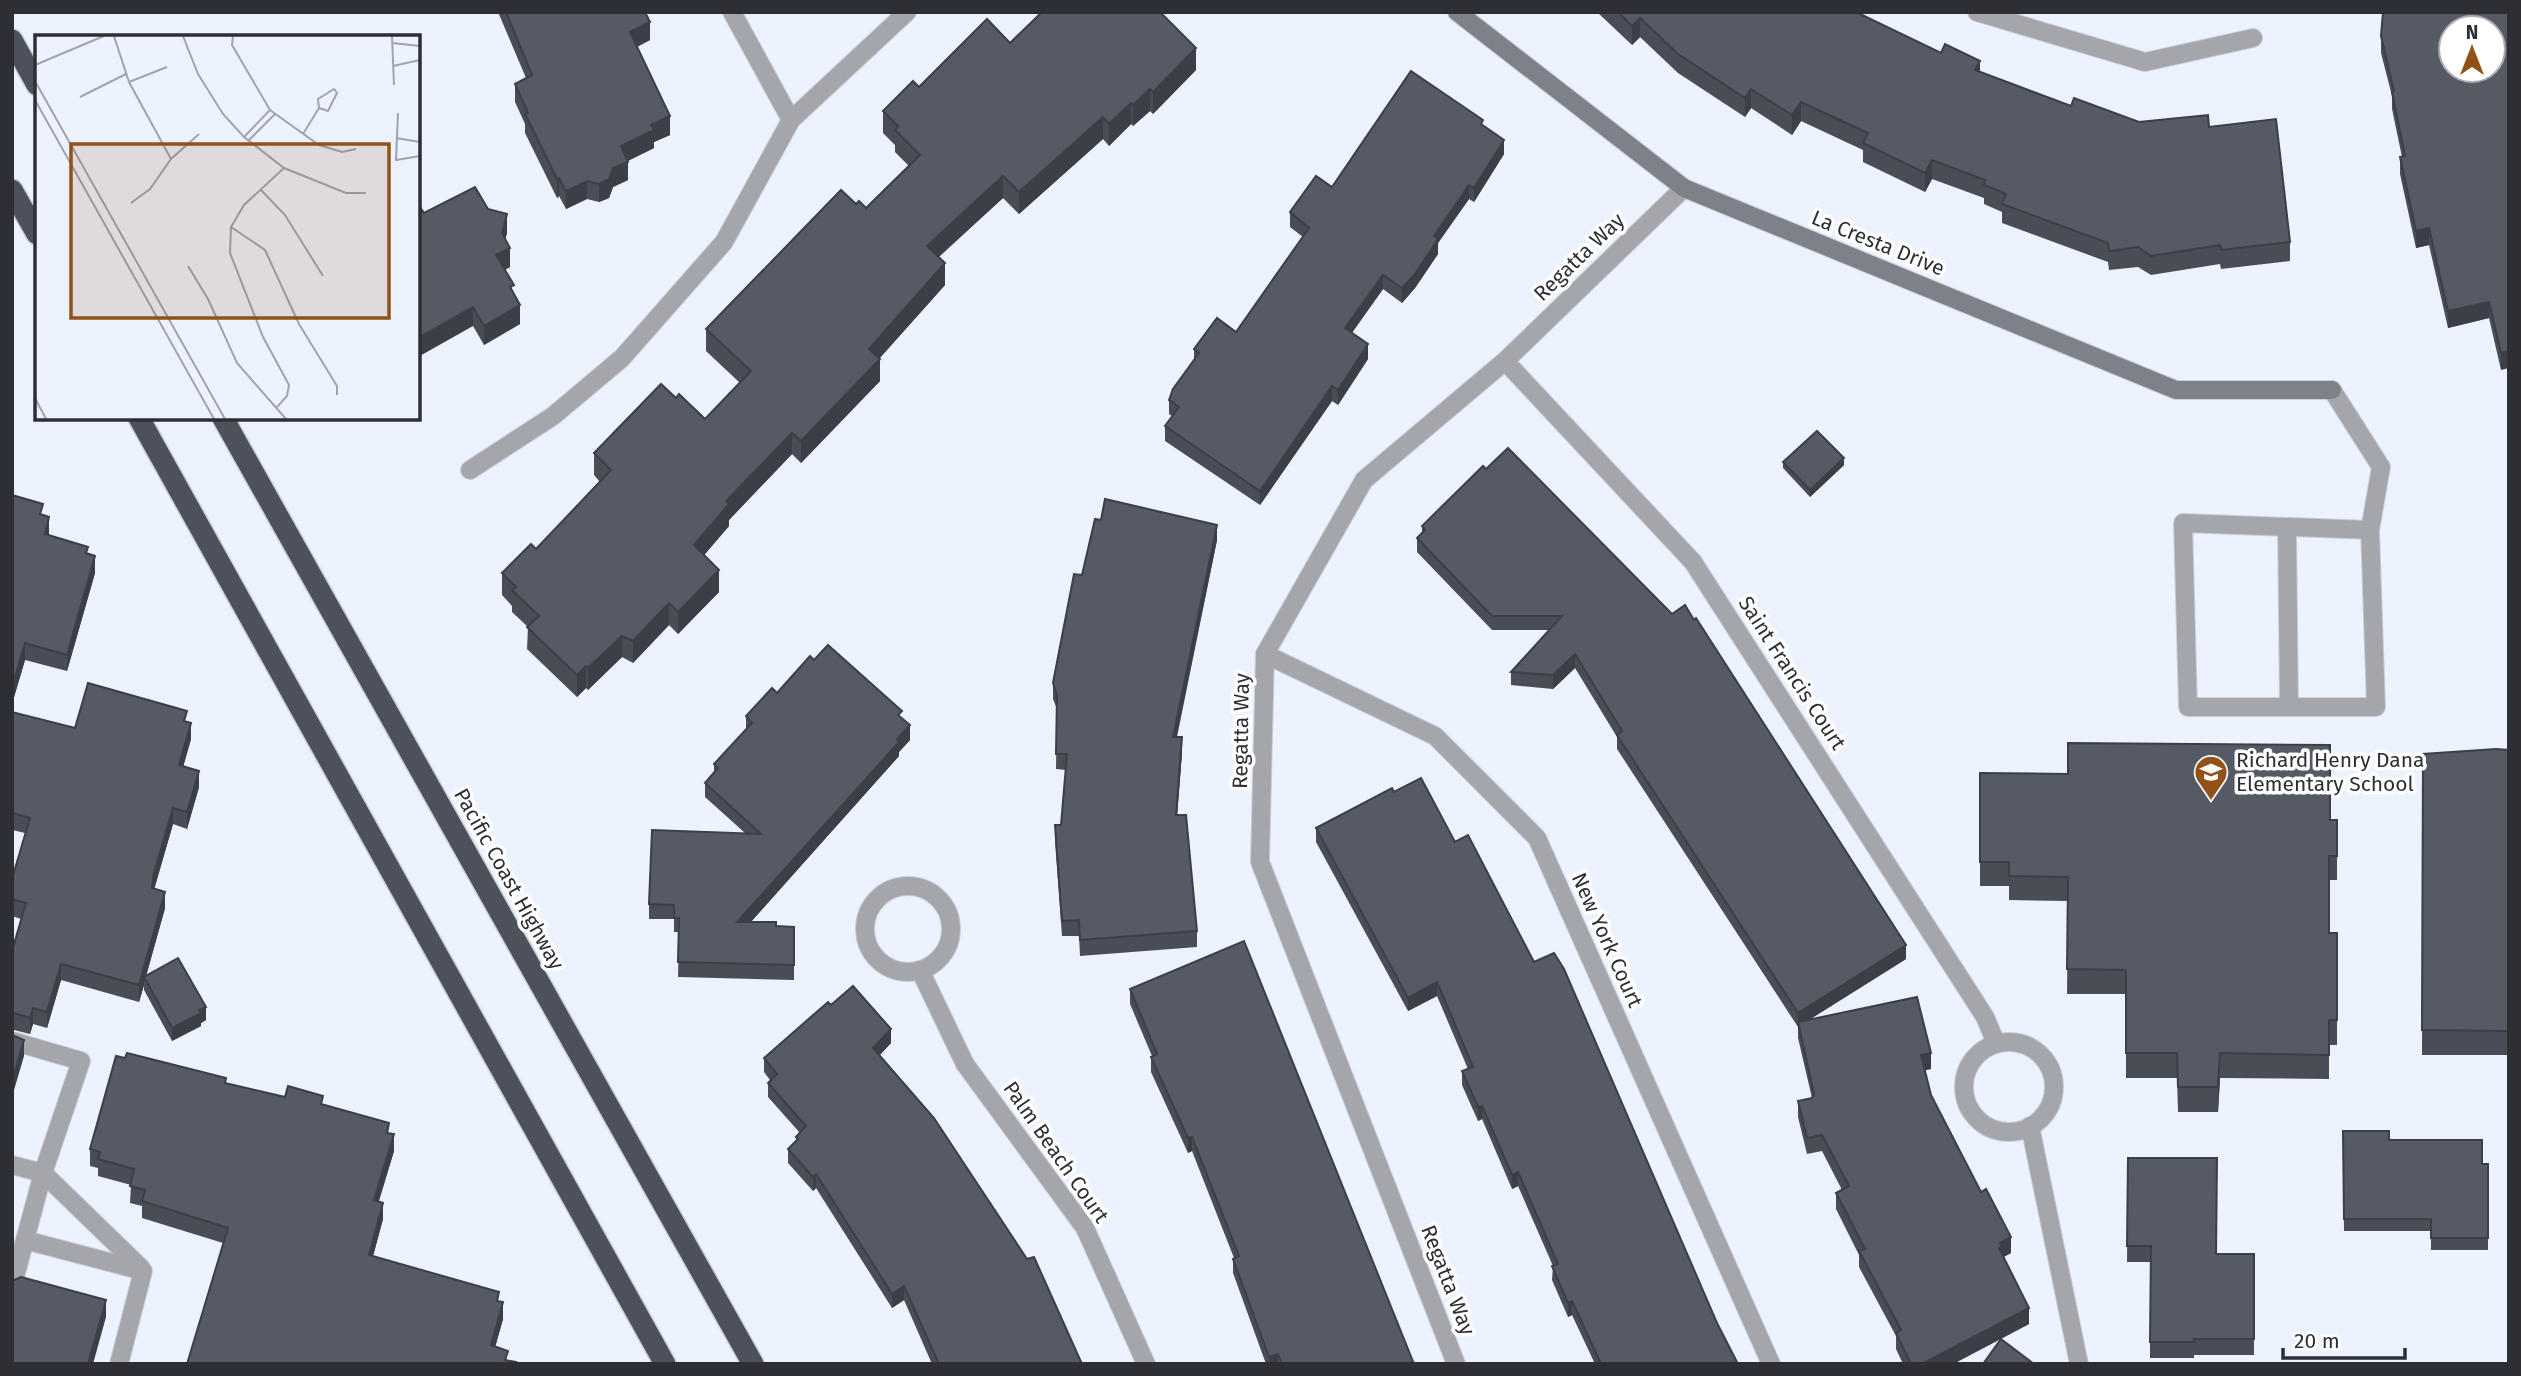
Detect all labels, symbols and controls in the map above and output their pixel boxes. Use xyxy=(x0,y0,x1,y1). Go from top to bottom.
north arrow xyxy=(2437,14,2507,84)
text: N xyxy=(2466,21,2478,44)
inset map xyxy=(35,35,420,420)
street label: La Cresta Drive xyxy=(1808,205,1948,281)
street label: Regatta Way xyxy=(1528,207,1630,307)
street label: Saint Francis Court xyxy=(1733,591,1852,755)
street label: Regatta Way xyxy=(1227,672,1255,789)
place label: Richard Henry Dana Elementary School xyxy=(2236,747,2425,797)
school or university icon: Richard Henry Dana Elementary School xyxy=(2192,753,2230,802)
street label: Pacific Coast Highway xyxy=(448,784,570,975)
street label: New York Court xyxy=(1566,869,1649,1012)
street label: Palm Beach Court xyxy=(998,1076,1115,1228)
street label: Regatta Way xyxy=(1415,1221,1481,1339)
scale bar xyxy=(2283,1316,2406,1360)
text: 20 m xyxy=(2294,1328,2340,1354)

